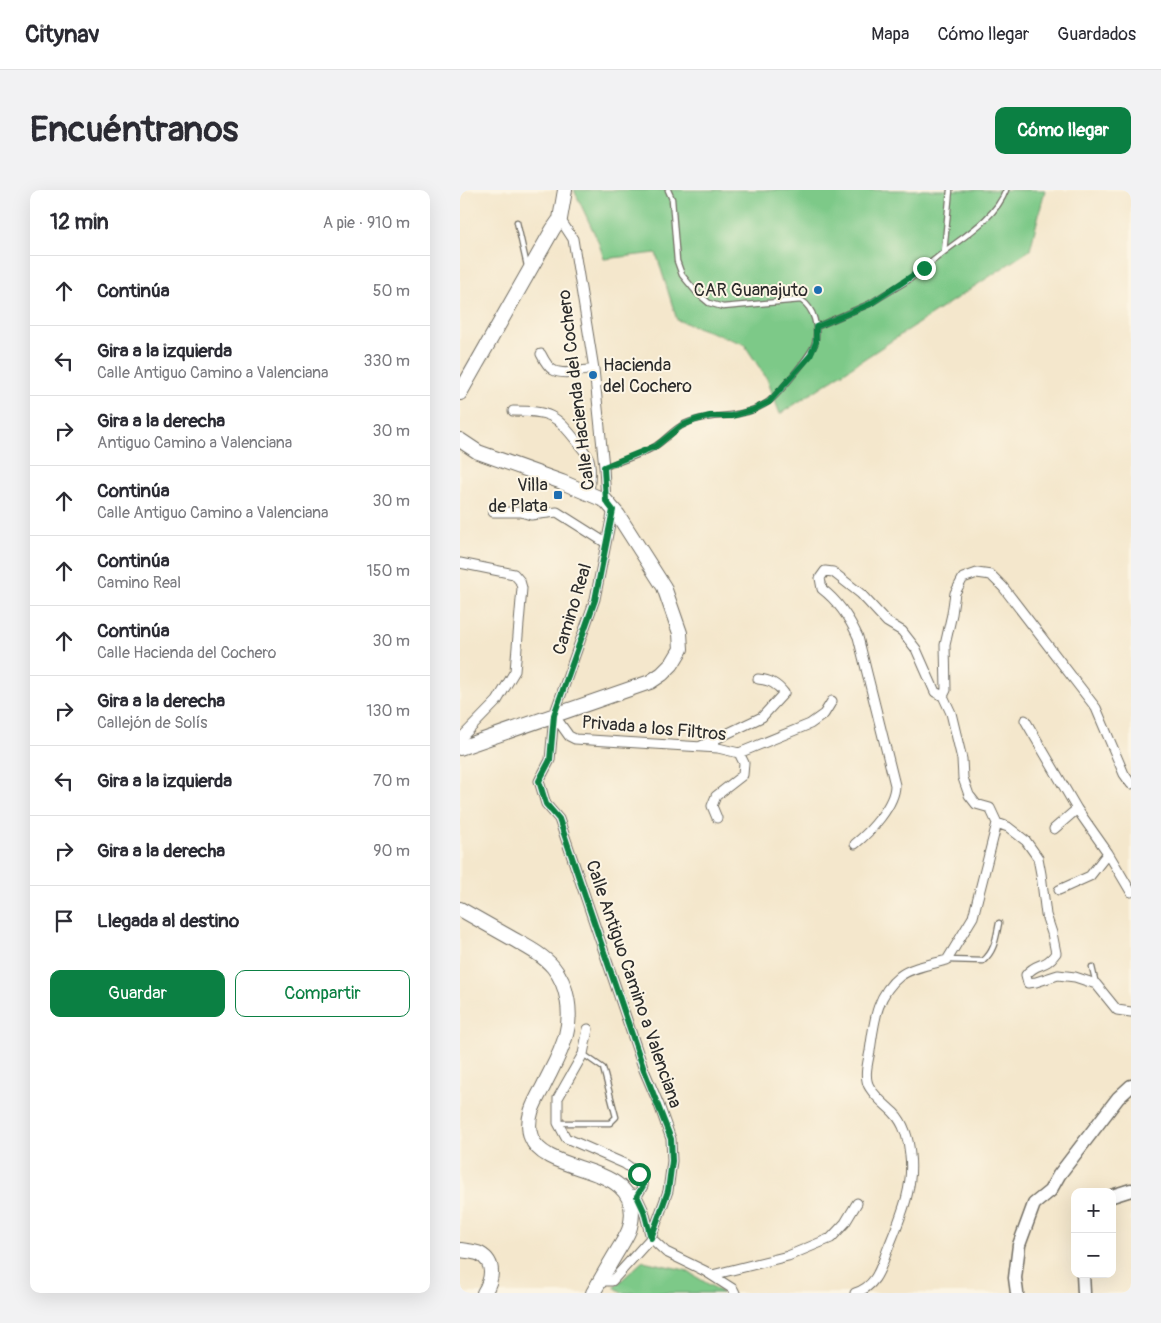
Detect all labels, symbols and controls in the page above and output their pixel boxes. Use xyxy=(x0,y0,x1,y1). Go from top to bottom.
text: Citynav xyxy=(25,20,100,49)
text: Mapa xyxy=(871,23,909,46)
text: Cómo llegar xyxy=(937,23,1029,46)
text: Guardados xyxy=(1057,23,1136,46)
button: Cómo llegar xyxy=(995,107,1131,154)
text: Encuéntranos xyxy=(30,108,238,152)
text: 12 min xyxy=(50,209,109,236)
text: A pie · 910 m xyxy=(323,213,410,233)
route end xyxy=(913,257,936,280)
icon: ahead xyxy=(50,277,78,305)
text: Continúa xyxy=(97,279,170,303)
place label: CAR Guanajuto xyxy=(694,279,808,302)
text: 50 m xyxy=(373,281,410,301)
marker: CAR Guanajuto xyxy=(812,284,824,296)
street label: Calle Hacienda del Cochero xyxy=(553,288,600,491)
text: Gira a la izquierda xyxy=(97,339,232,363)
icon: left xyxy=(50,347,78,375)
text: 330 m xyxy=(364,351,410,371)
place label: Hacienda del Cochero xyxy=(603,354,692,398)
text: Calle Antiguo Camino a Valenciana xyxy=(97,363,328,383)
marker: Hacienda del Cochero xyxy=(587,369,599,381)
text: Gira a la derecha xyxy=(97,409,225,433)
icon: right xyxy=(50,417,78,445)
text: 30 m xyxy=(372,421,410,441)
text: Antiguo Camino a Valenciana xyxy=(97,433,292,453)
place label: Villa de Plata xyxy=(489,474,548,518)
text: Continúa xyxy=(97,479,170,503)
icon: ahead xyxy=(50,487,78,515)
marker: Villa de Plata xyxy=(552,489,564,501)
text: 30 m xyxy=(372,491,410,511)
text: Calle Antiguo Camino a Valenciana xyxy=(97,503,328,523)
text: Continúa xyxy=(97,549,170,573)
icon: ahead xyxy=(50,557,78,585)
text: 150 m xyxy=(366,561,410,581)
street label: Camino Real xyxy=(548,561,597,658)
text: Camino Real xyxy=(97,573,181,593)
text: Continúa xyxy=(97,619,170,643)
icon: ahead xyxy=(50,627,78,655)
text: 30 m xyxy=(372,631,410,651)
text: Calle Hacienda del Cochero xyxy=(97,643,276,663)
text: Gira a la derecha xyxy=(97,689,225,713)
icon: right xyxy=(50,697,78,725)
text: 130 m xyxy=(366,701,410,721)
street label: Privada a los Filtros xyxy=(581,711,727,746)
text: Callejón de Solís xyxy=(97,713,208,733)
icon: left xyxy=(50,767,78,795)
text: Gira a la izquierda xyxy=(97,769,232,793)
text: 70 m xyxy=(373,771,410,791)
icon: right xyxy=(50,837,78,865)
text: Gira a la derecha xyxy=(97,839,225,863)
text: 90 m xyxy=(373,841,410,861)
street label: Calle Antiguo Camino a Valenciana xyxy=(580,857,687,1111)
icon: arrive xyxy=(50,907,78,935)
text: Llegada al destino xyxy=(97,909,239,933)
button: Guardar xyxy=(50,970,225,1017)
button: Compartir xyxy=(235,970,410,1017)
route start xyxy=(628,1163,651,1186)
map controls xyxy=(1071,1188,1116,1278)
button: + xyxy=(1071,1188,1116,1233)
button: − xyxy=(1071,1233,1116,1278)

